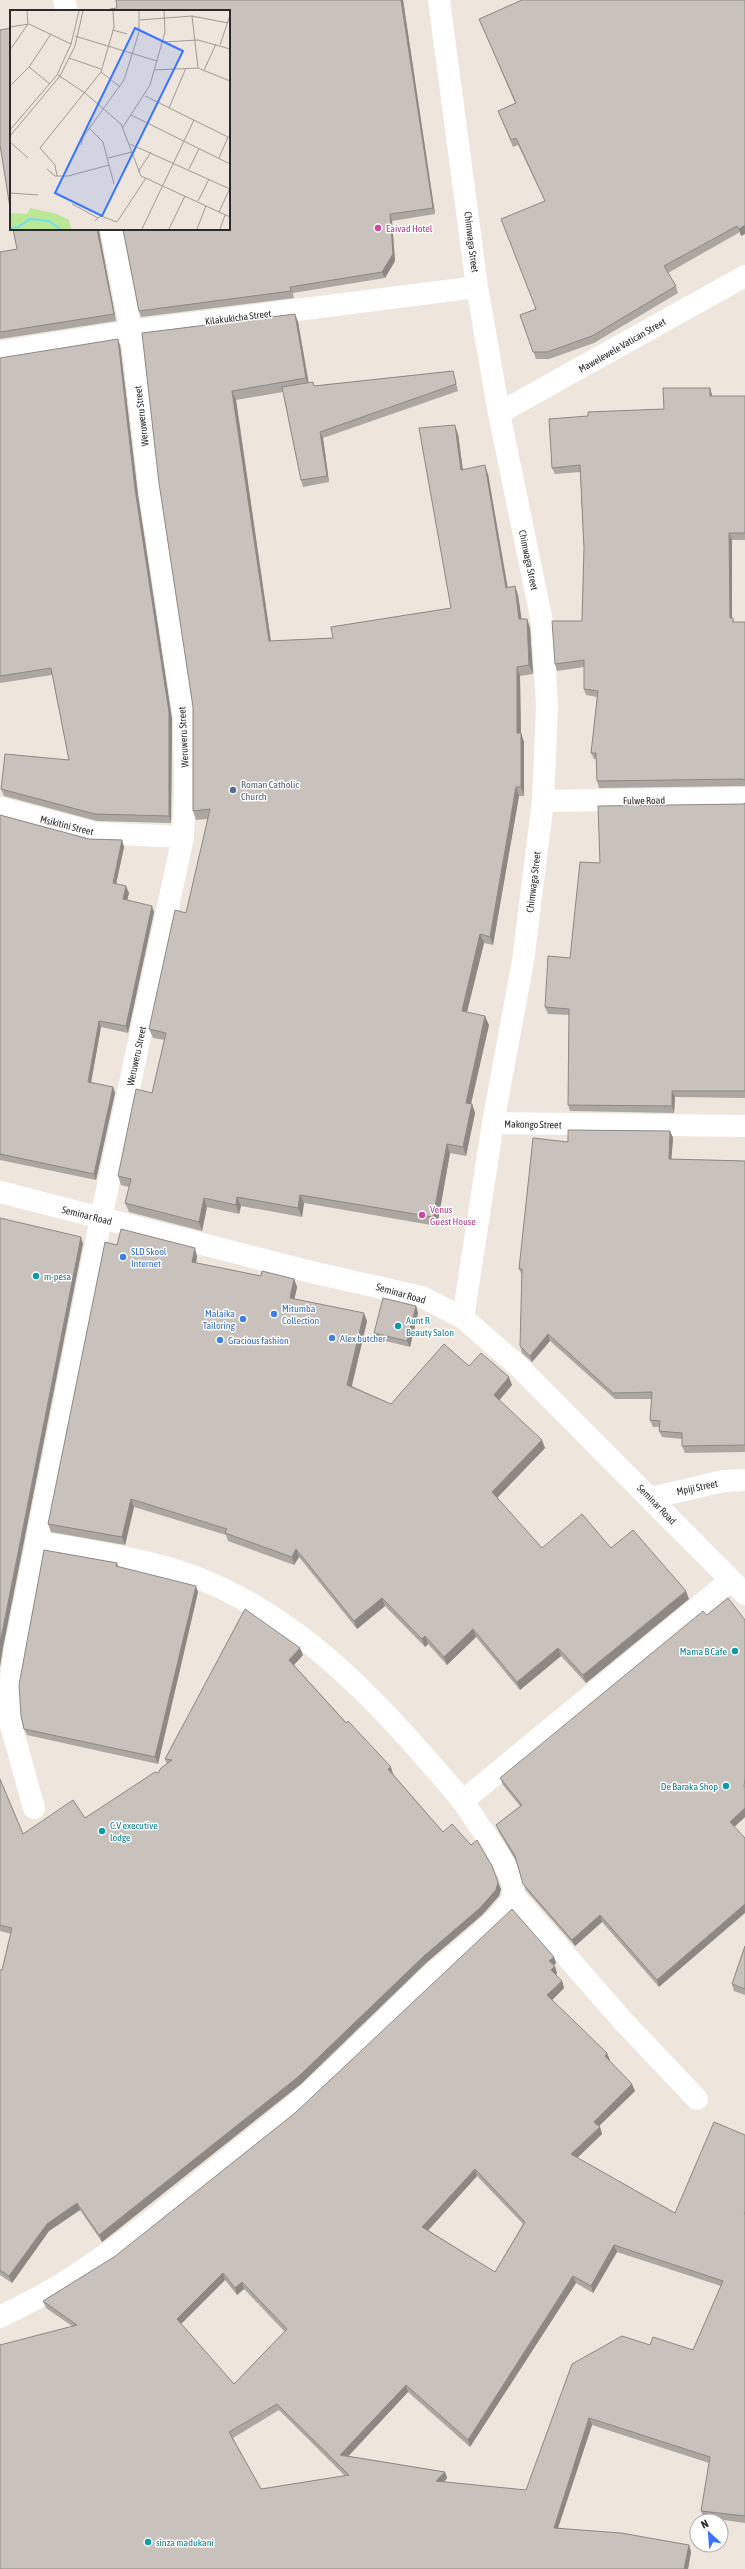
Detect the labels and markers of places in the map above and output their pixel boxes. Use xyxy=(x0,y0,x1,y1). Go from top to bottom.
marker: Eaivad Hotel xyxy=(373,223,383,233)
place label: Eaivad Hotel xyxy=(386,223,433,234)
place label: Roman Catholic Church xyxy=(241,779,299,802)
marker: Roman Catholic Church xyxy=(228,785,238,795)
place label: Venus Guest House xyxy=(430,1204,476,1227)
marker: Venus Guest House xyxy=(417,1210,427,1220)
place label: SLD Skool Internet xyxy=(131,1246,167,1269)
marker: SLD Skool Internet xyxy=(118,1252,128,1262)
marker: m-pesa xyxy=(31,1271,41,1281)
place label: m-pesa xyxy=(44,1271,72,1282)
place label: Mitumba Collection xyxy=(282,1303,319,1326)
place label: Malaika Tailoring xyxy=(203,1308,236,1331)
marker: Mitumba Collection xyxy=(269,1309,279,1319)
marker: Malaika Tailoring xyxy=(238,1314,248,1324)
place label: Aunt R Beauty Salon xyxy=(406,1315,454,1338)
marker: Aunt R Beauty Salon xyxy=(393,1321,403,1331)
marker: Alex butcher xyxy=(327,1333,337,1343)
place label: Alex butcher xyxy=(340,1333,387,1344)
marker: Gracious fashion xyxy=(215,1335,225,1345)
place label: Gracious fashion xyxy=(228,1335,289,1346)
place label: Mama B Cafe xyxy=(680,1646,727,1657)
marker: Mama B Cafe xyxy=(730,1646,740,1656)
place label: De Baraka Shop xyxy=(661,1781,718,1792)
marker: De Baraka Shop xyxy=(721,1781,731,1791)
place label: C.V executive lodge xyxy=(110,1820,158,1843)
marker: C.V executive lodge xyxy=(97,1826,107,1836)
marker: sinza madukani xyxy=(143,2537,153,2547)
place label: sinza madukani xyxy=(156,2537,214,2548)

